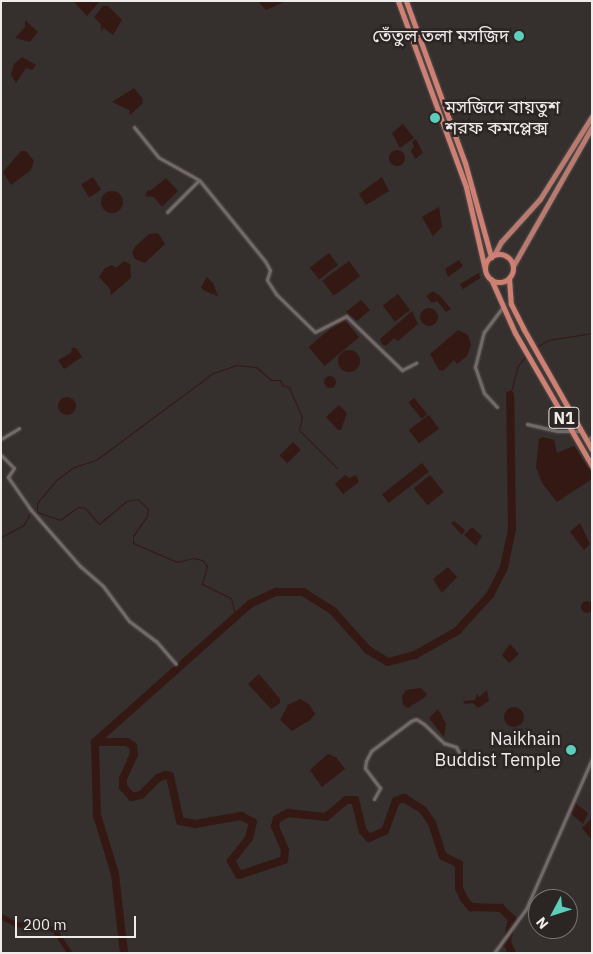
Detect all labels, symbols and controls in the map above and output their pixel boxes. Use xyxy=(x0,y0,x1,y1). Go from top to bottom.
place label: তেঁতুল তলা মসজিদ xyxy=(372,25,509,47)
marker: তেঁতুল তলা মসজিদ xyxy=(513,30,525,42)
place label: মসজিদে বায়তুশ শরফ কমপ্লেক্স xyxy=(445,97,560,140)
marker: মসজিদে বায়তুশ শরফ কমপ্লেক্স xyxy=(429,112,441,124)
road number: N1 xyxy=(548,404,580,432)
place label: Naikhain Buddist Temple xyxy=(434,729,561,772)
marker: Naikhain Buddist Temple xyxy=(565,744,577,756)
north arrow xyxy=(528,889,578,939)
scale bar xyxy=(18,906,139,938)
text: N xyxy=(532,913,552,933)
text: 200 m xyxy=(23,915,67,934)

